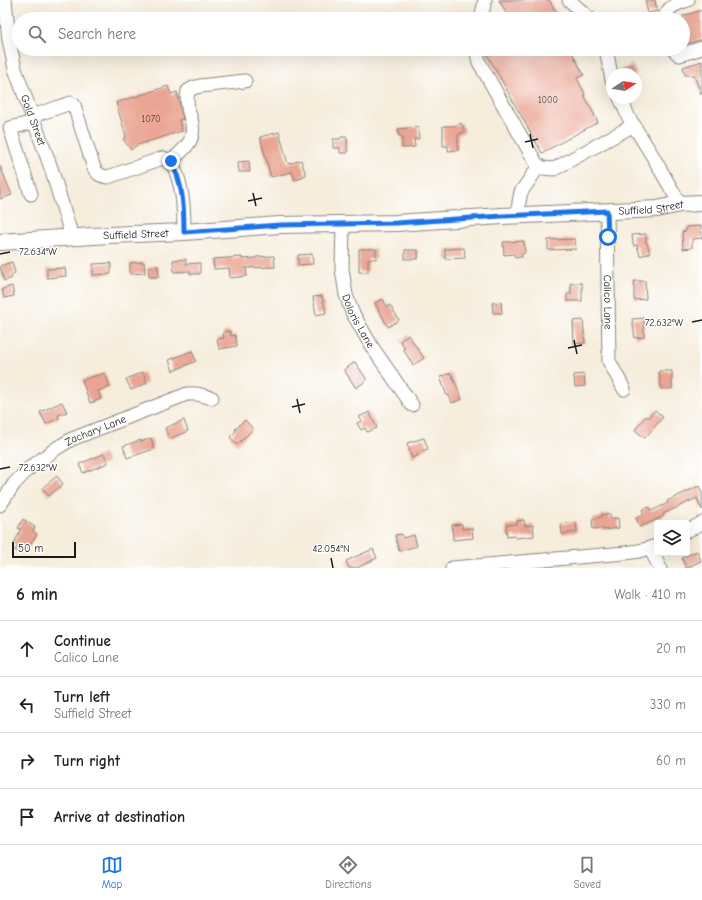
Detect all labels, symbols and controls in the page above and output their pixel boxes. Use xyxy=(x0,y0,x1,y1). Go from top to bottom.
search box xyxy=(12,12,690,56)
icon: search xyxy=(26,23,48,45)
text: Search here xyxy=(58,25,136,43)
north arrow xyxy=(606,68,642,104)
street label: Gold Street xyxy=(18,93,49,148)
house number: 1000 xyxy=(538,95,558,105)
house number: 1070 xyxy=(142,114,160,124)
route end xyxy=(162,152,180,170)
street label: Suffield Street xyxy=(618,197,684,217)
street label: Suffield Street xyxy=(103,226,170,242)
route start xyxy=(599,228,617,246)
text: 72.634°W xyxy=(19,246,57,258)
street label: Calico Lane xyxy=(601,274,615,330)
street label: Doloris Lane xyxy=(340,292,378,350)
text: 72.632°W xyxy=(645,317,683,329)
street label: Zachary Lane xyxy=(62,412,128,448)
text: 72.632°W xyxy=(19,462,57,474)
map controls xyxy=(654,520,690,556)
button: layers xyxy=(654,520,690,556)
scale bar xyxy=(12,540,76,559)
text: 50 m xyxy=(18,542,43,555)
text: 42.054°N xyxy=(313,543,350,555)
text: 6 min xyxy=(16,585,58,604)
text: Walk · 410 m xyxy=(614,587,686,602)
text: Continue xyxy=(54,632,111,650)
icon: ahead xyxy=(16,638,38,660)
text: 20 m xyxy=(656,641,686,656)
text: Calico Lane xyxy=(54,650,119,665)
text: Turn left xyxy=(54,688,110,706)
icon: left xyxy=(16,694,38,716)
text: 330 m xyxy=(650,697,686,712)
text: Suffield Street xyxy=(54,706,131,721)
icon: right xyxy=(16,750,38,772)
text: Turn right xyxy=(54,752,120,770)
text: 60 m xyxy=(656,753,686,768)
icon: arrive xyxy=(16,806,38,828)
text: Arrive at destination xyxy=(54,808,185,826)
tab: Map xyxy=(101,854,123,891)
tab: Directions xyxy=(325,854,372,891)
tab: Saved xyxy=(574,854,601,891)

